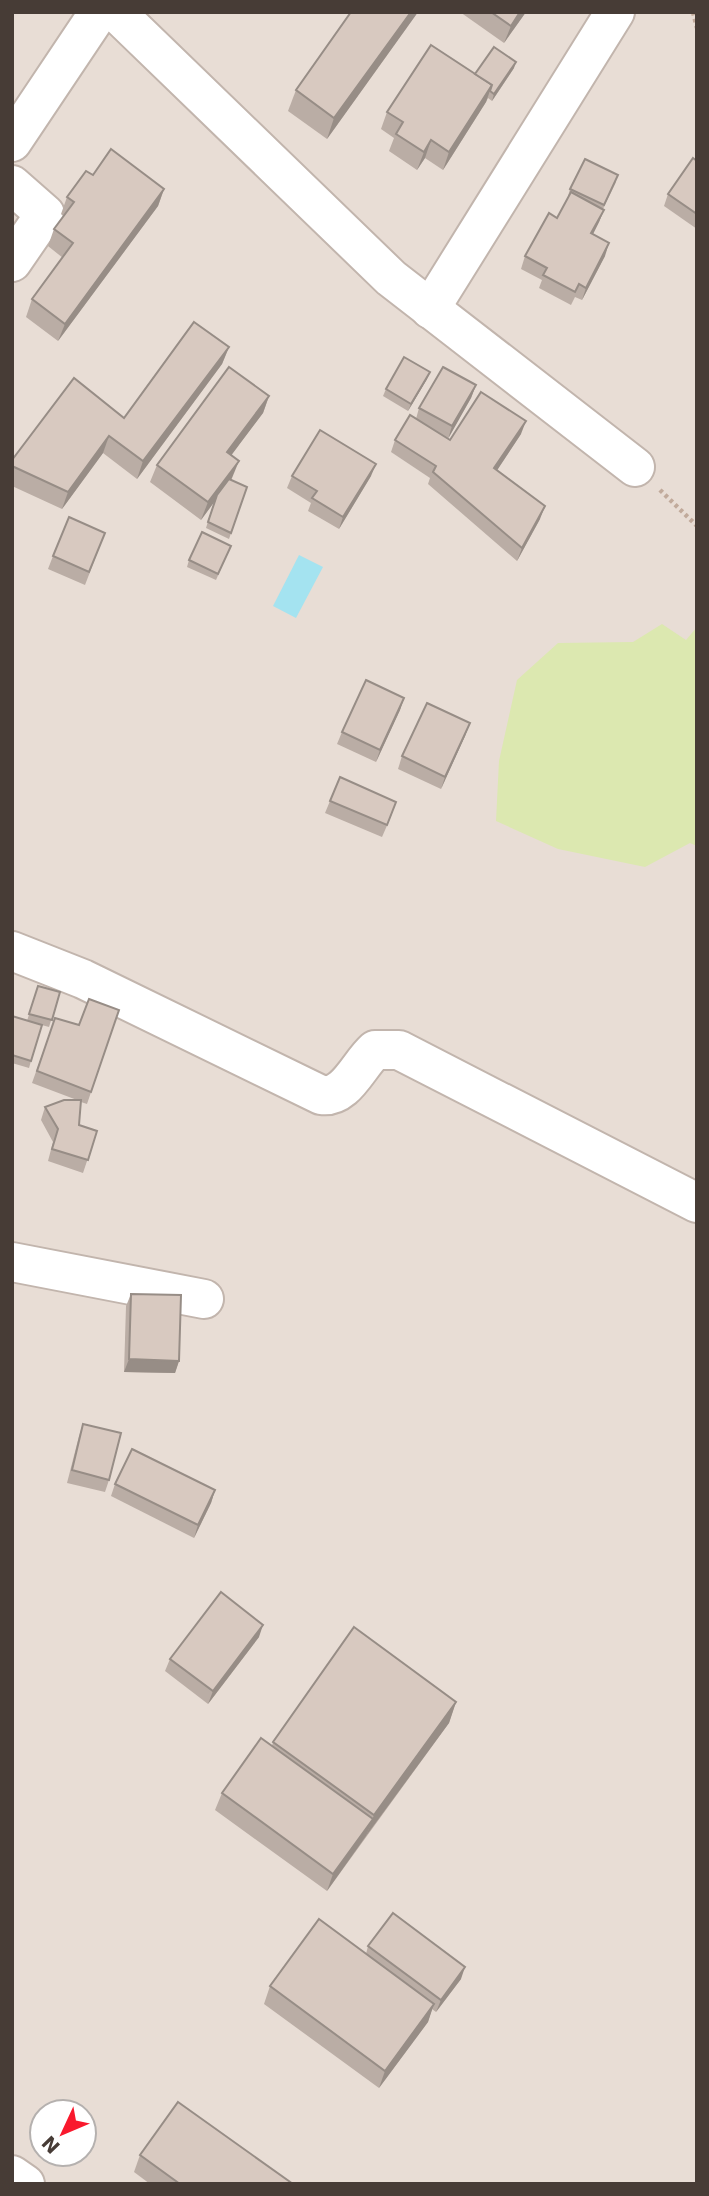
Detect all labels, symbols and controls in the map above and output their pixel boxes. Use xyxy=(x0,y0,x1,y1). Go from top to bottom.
north arrow xyxy=(28,2098,98,2168)
text: N xyxy=(37,2131,64,2158)

